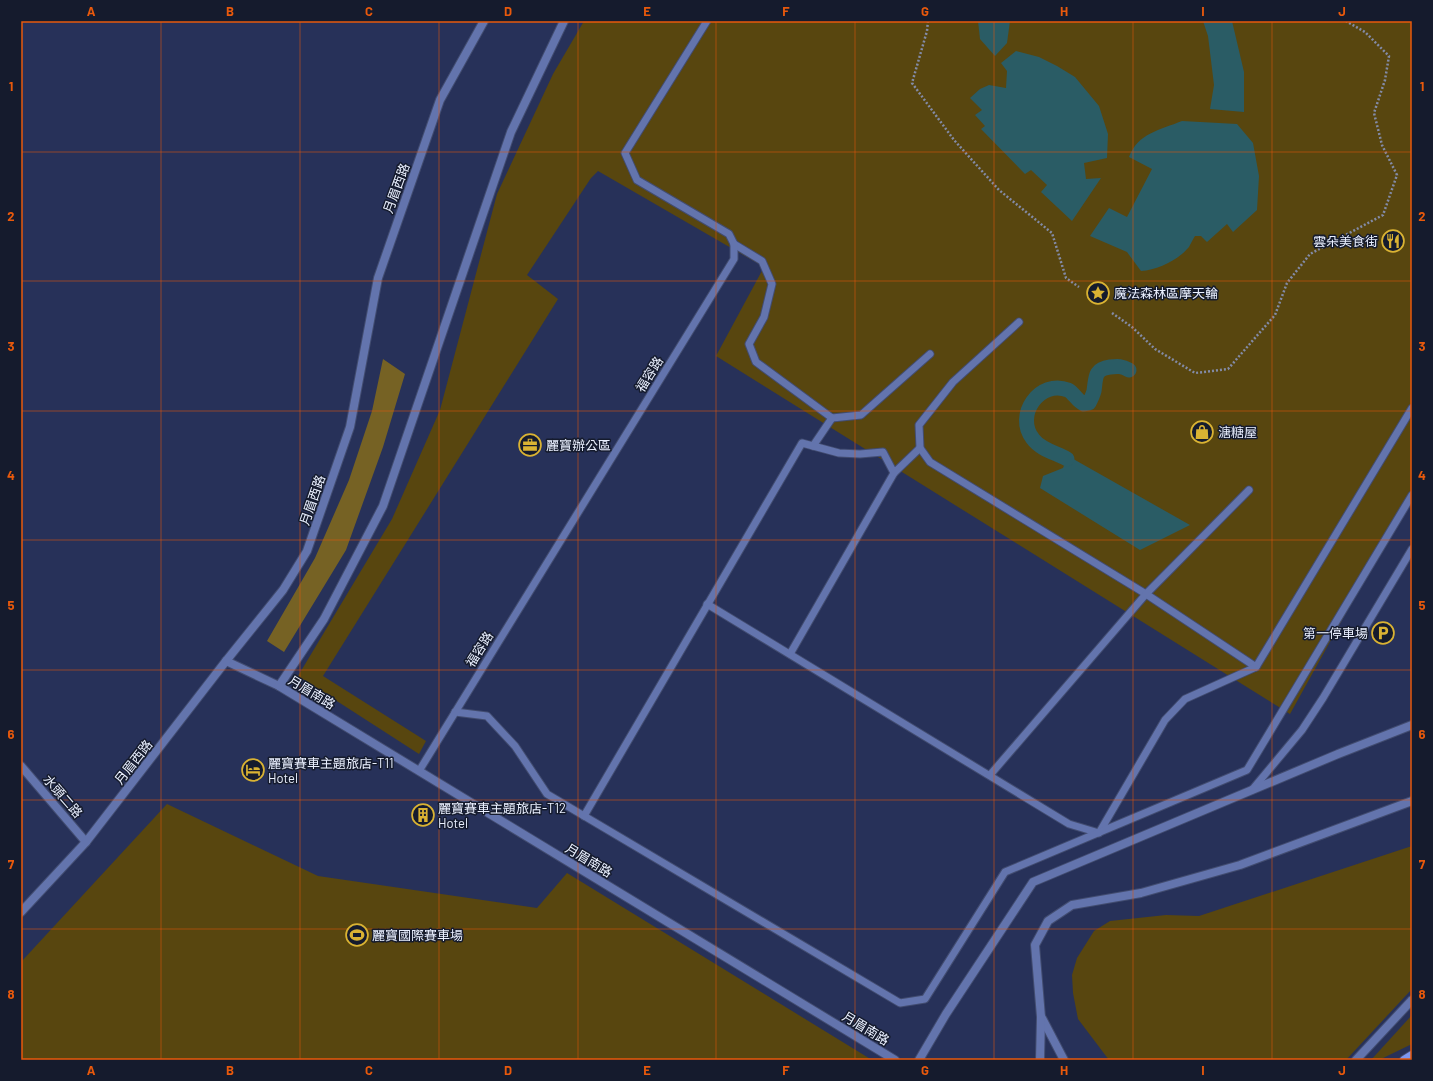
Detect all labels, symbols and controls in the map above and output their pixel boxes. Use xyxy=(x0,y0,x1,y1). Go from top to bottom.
text: A xyxy=(87,3,96,19)
text: B xyxy=(226,3,234,19)
text: C xyxy=(365,3,373,19)
text: D xyxy=(504,3,512,19)
text: E xyxy=(643,3,651,19)
text: F xyxy=(782,3,790,19)
text: G xyxy=(921,3,929,19)
text: H xyxy=(1060,3,1068,19)
text: I xyxy=(1201,3,1205,19)
text: J xyxy=(1338,3,1346,19)
text: 1 xyxy=(9,78,13,94)
text: 1 xyxy=(1420,78,1424,94)
street label: 月眉西路 xyxy=(380,161,412,215)
text: 2 xyxy=(7,208,15,224)
text: 2 xyxy=(1418,208,1426,224)
restaurant icon: 雲朵美食街 xyxy=(1380,228,1406,254)
place label: 雲朵美食街 xyxy=(1313,233,1378,249)
place icon: 魔法森林區摩天輪 xyxy=(1085,280,1111,306)
place label: 魔法森林區摩天輪 xyxy=(1114,285,1218,301)
text: 3 xyxy=(7,338,15,354)
text: 3 xyxy=(1418,338,1426,354)
street label: 福容路 xyxy=(632,353,666,395)
shop icon: 溏糖屋 xyxy=(1189,419,1215,445)
place label: 溏糖屋 xyxy=(1218,424,1257,440)
office icon: 麗寶辦公區 xyxy=(517,432,543,458)
place label: 麗寶辦公區 xyxy=(546,437,611,453)
text: 4 xyxy=(7,467,15,483)
text: 4 xyxy=(1418,467,1426,483)
street label: 月眉西路 xyxy=(296,473,328,527)
text: 5 xyxy=(7,597,15,613)
text: 5 xyxy=(1418,597,1426,613)
parking icon: 第一停車場 xyxy=(1370,620,1396,646)
place label: 第一停車場 xyxy=(1303,625,1368,641)
street label: 福容路 xyxy=(462,628,496,670)
street label: 月眉南路 xyxy=(286,672,338,712)
text: 6 xyxy=(8,726,15,742)
text: 6 xyxy=(1419,726,1426,742)
street label: 月眉西路 xyxy=(111,737,155,787)
place label: 麗寶賽車主題旅店-T11 Hotel xyxy=(268,755,394,786)
hotel icon: 麗寶賽車主題旅店-T11 Hotel xyxy=(240,757,266,783)
street label: 水頭二路 xyxy=(40,771,86,821)
place label: 麗寶賽車主題旅店-T12 Hotel xyxy=(438,800,566,831)
building icon: 麗寶賽車主題旅店-T12 Hotel xyxy=(410,802,436,828)
street label: 月眉南路 xyxy=(563,840,615,880)
text: 7 xyxy=(8,856,15,872)
text: 7 xyxy=(1419,856,1426,872)
sports icon: 麗寶國際賽車場 xyxy=(344,922,370,948)
place label: 麗寶國際賽車場 xyxy=(372,927,463,943)
text: 8 xyxy=(7,986,15,1002)
text: 8 xyxy=(1418,986,1426,1002)
street label: 月眉南路 xyxy=(840,1008,892,1048)
text: A xyxy=(87,1062,96,1078)
text: B xyxy=(226,1062,234,1078)
text: C xyxy=(365,1062,373,1078)
text: D xyxy=(504,1062,512,1078)
text: E xyxy=(643,1062,651,1078)
text: F xyxy=(782,1062,790,1078)
text: G xyxy=(921,1062,929,1078)
text: H xyxy=(1060,1062,1068,1078)
text: I xyxy=(1201,1062,1205,1078)
text: J xyxy=(1338,1062,1346,1078)

